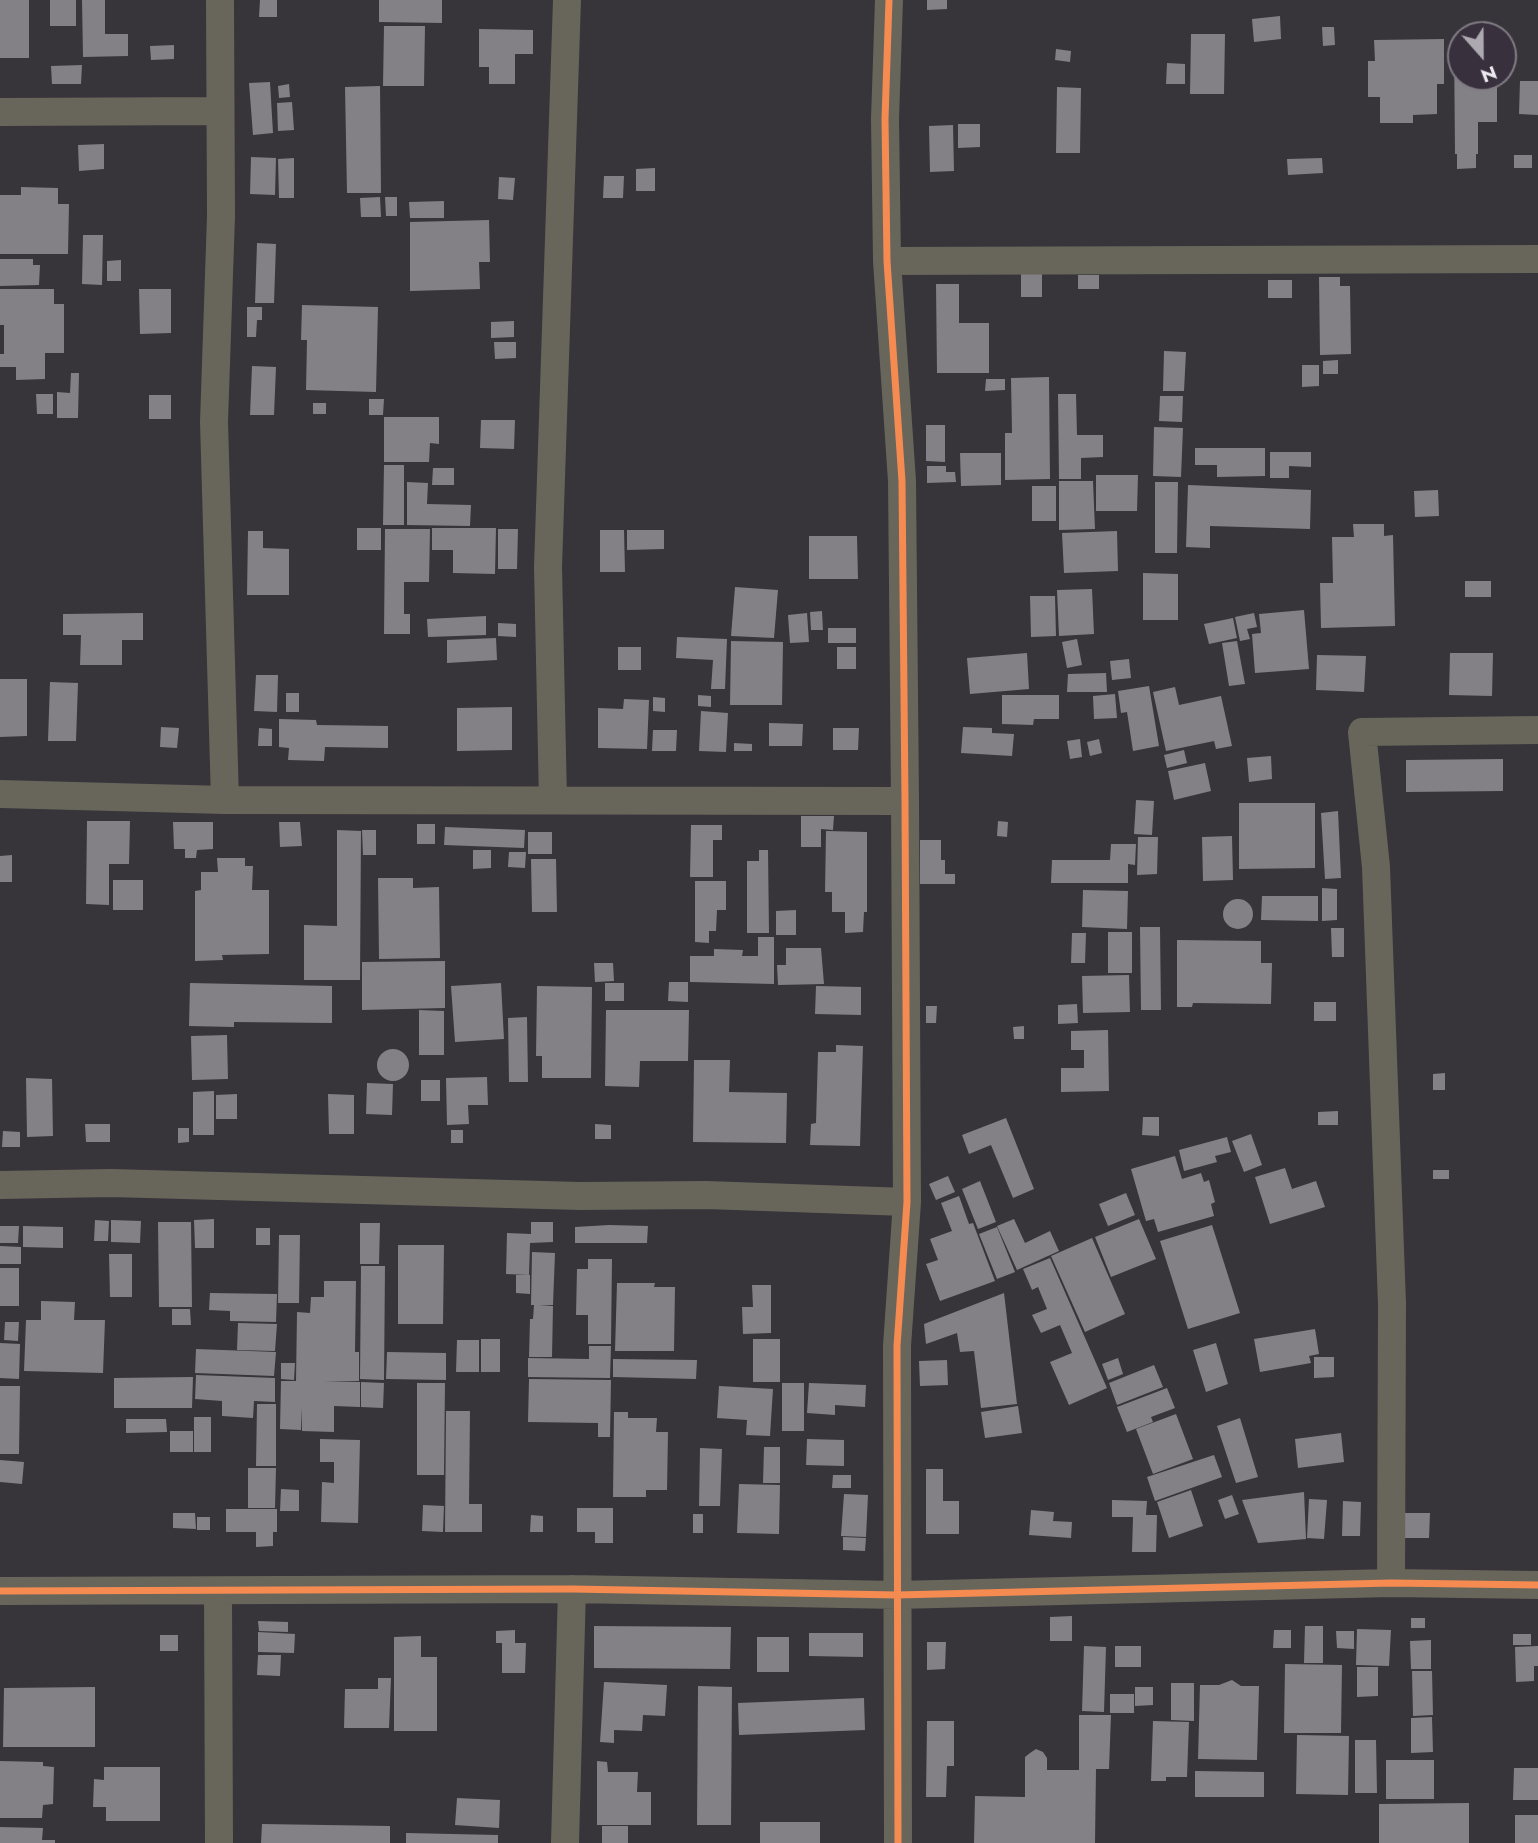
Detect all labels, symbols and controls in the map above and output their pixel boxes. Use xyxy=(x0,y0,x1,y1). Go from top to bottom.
north arrow xyxy=(1447,21,1517,91)
text: N xyxy=(1477,59,1501,90)

